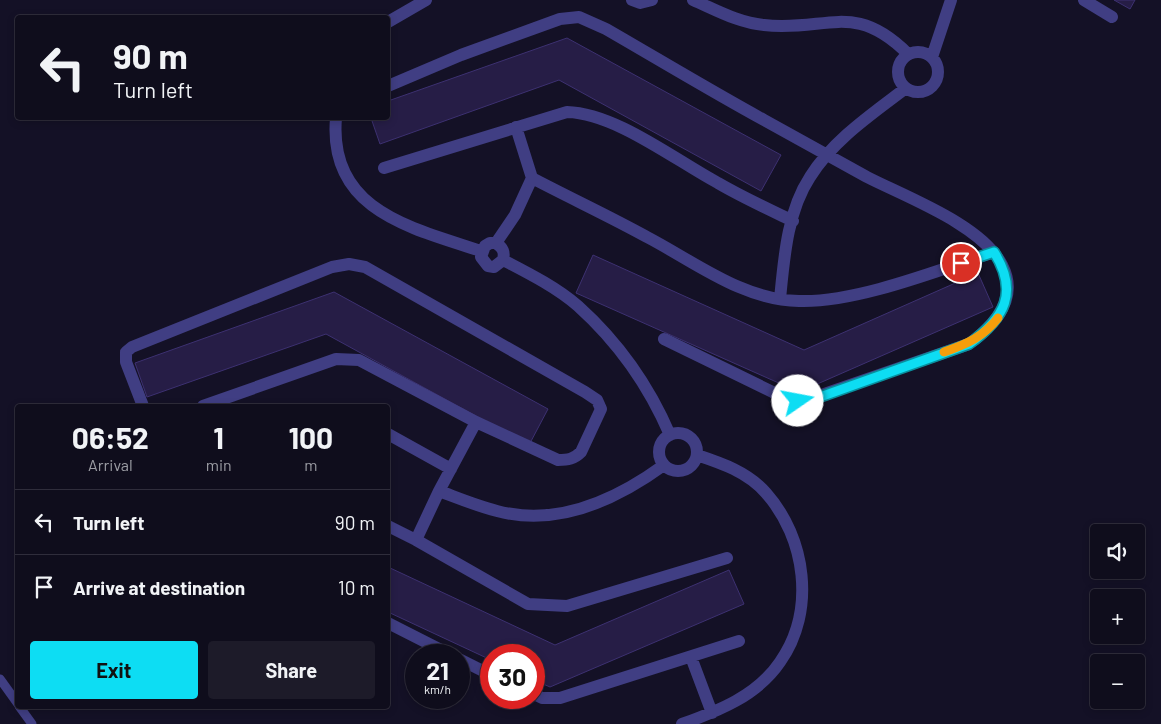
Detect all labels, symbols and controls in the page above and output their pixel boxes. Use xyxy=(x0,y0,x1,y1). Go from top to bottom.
text: 90 m xyxy=(113,34,188,76)
icon: left xyxy=(30,35,95,100)
text: Turn left xyxy=(113,76,193,102)
pin xyxy=(940,242,982,284)
icon: arrive xyxy=(947,249,975,277)
position arrow xyxy=(771,374,823,426)
text: 06:52 xyxy=(72,419,149,455)
text: 1 xyxy=(213,419,224,455)
text: 100 xyxy=(288,419,333,455)
text: Arrival xyxy=(88,455,133,474)
text: min xyxy=(206,455,232,474)
text: m xyxy=(304,455,317,474)
icon: left xyxy=(30,508,58,536)
text: Turn left xyxy=(73,511,144,534)
text: 90 m xyxy=(335,511,375,534)
map controls xyxy=(1090,524,1145,709)
button: sound xyxy=(1090,524,1145,579)
icon: arrive xyxy=(30,573,58,601)
text: Arrive at destination xyxy=(73,576,245,599)
text: 10 m xyxy=(338,576,375,599)
button: + xyxy=(1090,589,1145,644)
button: Exit xyxy=(30,641,198,699)
button: Share xyxy=(208,641,375,699)
speed limit sign: 30 xyxy=(480,644,545,709)
button: − xyxy=(1090,654,1145,709)
text: 21 xyxy=(426,655,449,685)
text: km/h xyxy=(424,682,451,696)

